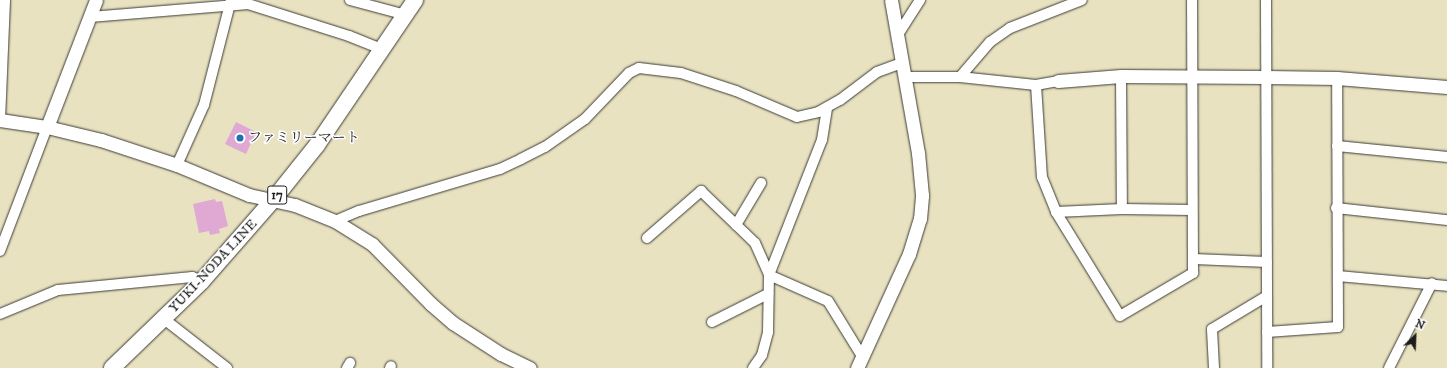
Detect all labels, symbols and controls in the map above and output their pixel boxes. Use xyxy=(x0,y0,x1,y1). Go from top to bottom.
place label: ファミリーマート xyxy=(248,130,360,146)
marker: ファミリーマート xyxy=(235,133,245,143)
road number: 17 xyxy=(267,184,287,206)
street label: YUKI-NODA LINE xyxy=(165,216,261,316)
north arrow xyxy=(1395,316,1435,356)
text: N xyxy=(1413,317,1427,333)

